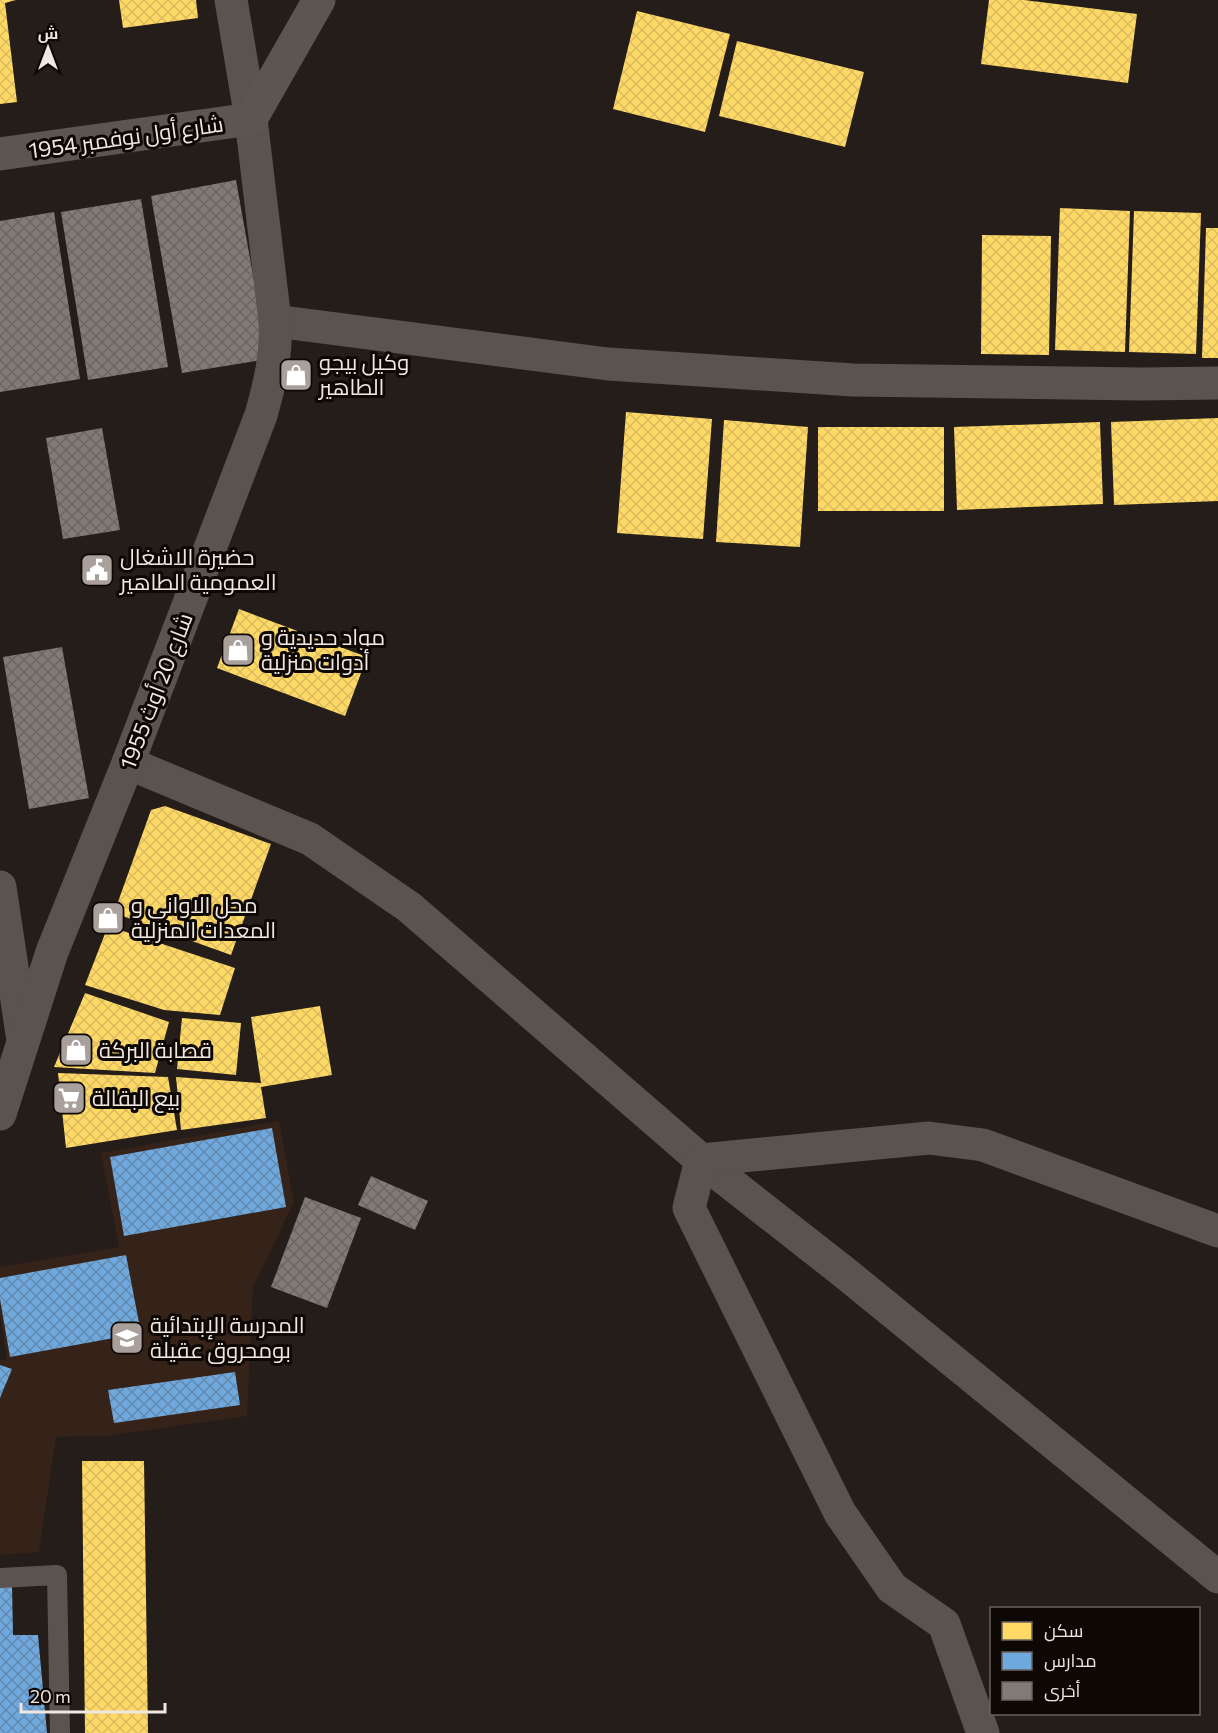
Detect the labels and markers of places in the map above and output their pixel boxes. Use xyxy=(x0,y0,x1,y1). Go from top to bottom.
place label: وكيل بيجو الطاهير xyxy=(317,348,409,400)
shop icon: وكيل بيجو الطاهير xyxy=(278,357,314,393)
place label: حضيرة الاشغال العمومية الطاهير xyxy=(118,543,277,595)
public building icon: حضيرة الاشغال العمومية الطاهير xyxy=(79,552,115,588)
place label: مواد حديدية و أدوات منزلية xyxy=(261,623,385,675)
shop icon: مواد حديدية و أدوات منزلية xyxy=(220,632,256,668)
place label: محل الاواني و المعدات المنزلية xyxy=(131,891,276,943)
shop icon: محل الاواني و المعدات المنزلية xyxy=(90,900,126,936)
shop icon: قصابة البركة xyxy=(58,1032,94,1068)
place label: قصابة البركة xyxy=(99,1036,212,1063)
supermarket icon: بيع البقالة xyxy=(51,1080,87,1116)
place label: بيع البقالة xyxy=(92,1084,180,1113)
place label: المدرسة الإبتدائية بومحروق عقيلة xyxy=(150,1311,305,1364)
school or university icon: المدرسة الإبتدائية بومحروق عقيلة xyxy=(109,1320,145,1356)

